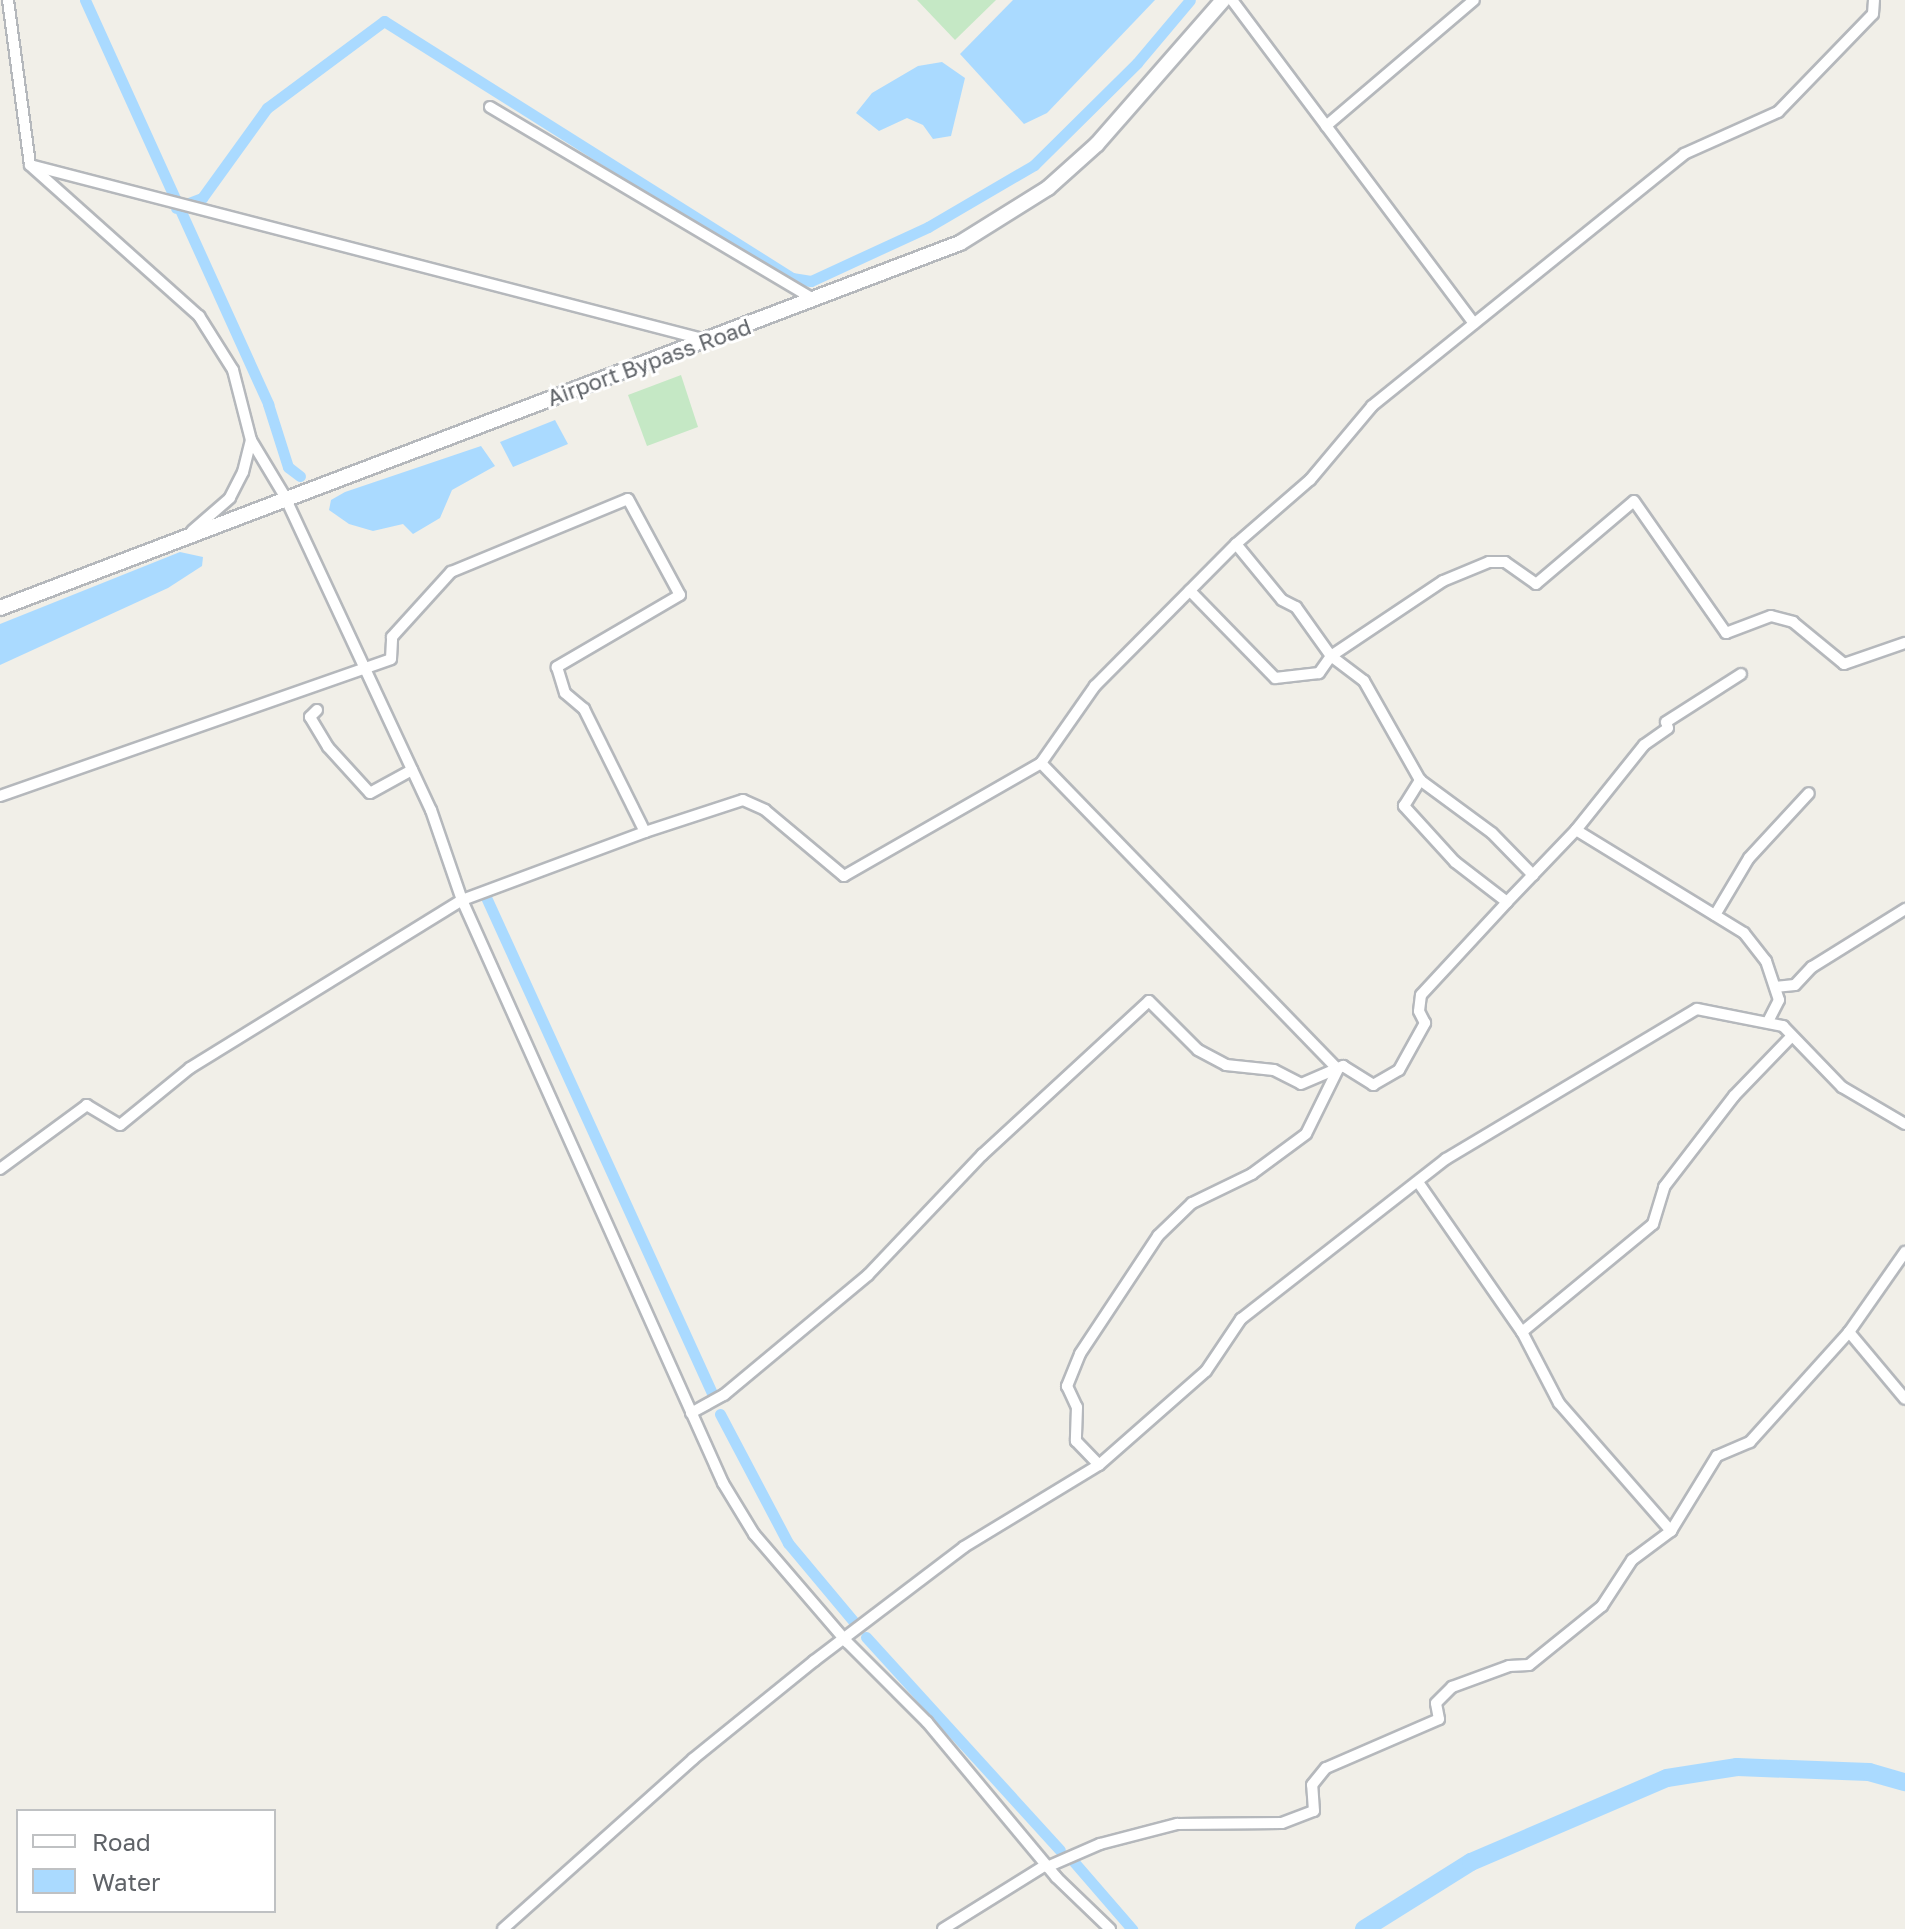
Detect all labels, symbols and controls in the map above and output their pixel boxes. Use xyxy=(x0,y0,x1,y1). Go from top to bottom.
street label: Airport Bypass Road xyxy=(544,313,754,411)
legend xyxy=(16,1809,276,1913)
text: Road xyxy=(92,1827,151,1856)
text: Water xyxy=(92,1867,160,1896)

